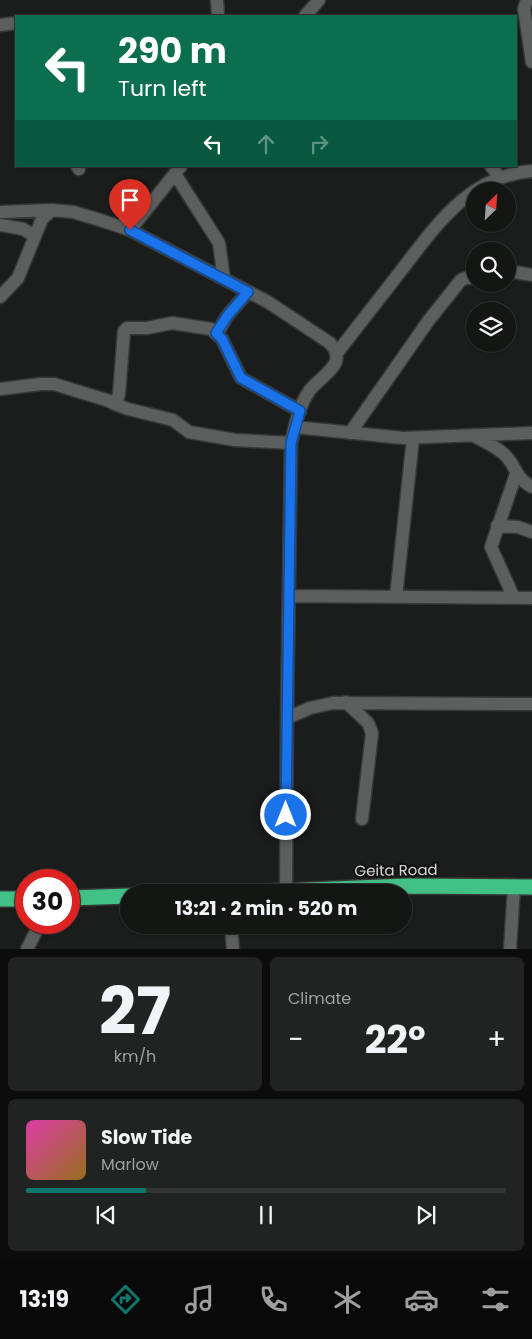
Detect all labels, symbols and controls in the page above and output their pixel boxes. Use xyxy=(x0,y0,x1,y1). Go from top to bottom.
text: 290 m xyxy=(118,26,227,75)
icon: left xyxy=(35,35,100,100)
text: Turn left xyxy=(118,73,206,104)
icon: left xyxy=(199,130,227,158)
icon: ahead xyxy=(252,130,280,158)
icon: right xyxy=(305,130,333,158)
pin xyxy=(109,179,151,230)
north arrow xyxy=(466,182,516,232)
map controls xyxy=(466,182,516,352)
icon: arrive xyxy=(116,186,144,214)
button: search xyxy=(466,242,516,292)
button: layers xyxy=(466,302,516,352)
position arrow xyxy=(259,788,311,840)
street label: Geita Road xyxy=(354,859,438,881)
speed limit sign: 30 xyxy=(15,869,80,934)
text: 13:21 · 2 min · 520 m xyxy=(175,895,357,922)
text: 27 xyxy=(99,966,171,1057)
text: Climate xyxy=(288,987,351,1010)
text: 22° xyxy=(365,1013,426,1066)
text: − xyxy=(288,1020,303,1059)
text: + xyxy=(487,1020,506,1059)
text: km/h xyxy=(114,1045,156,1068)
text: Slow Tide xyxy=(101,1124,192,1151)
text: Marlow xyxy=(101,1153,159,1176)
icon: previous xyxy=(92,1201,120,1229)
icon: pause xyxy=(252,1201,280,1229)
icon: next xyxy=(412,1201,440,1229)
icon: directions xyxy=(108,1282,143,1317)
icon: music xyxy=(182,1282,217,1317)
icon: phone xyxy=(256,1282,291,1317)
icon: climate xyxy=(330,1282,365,1317)
icon: car xyxy=(404,1282,439,1317)
icon: filters xyxy=(478,1282,513,1317)
text: 13:19 xyxy=(19,1284,69,1315)

